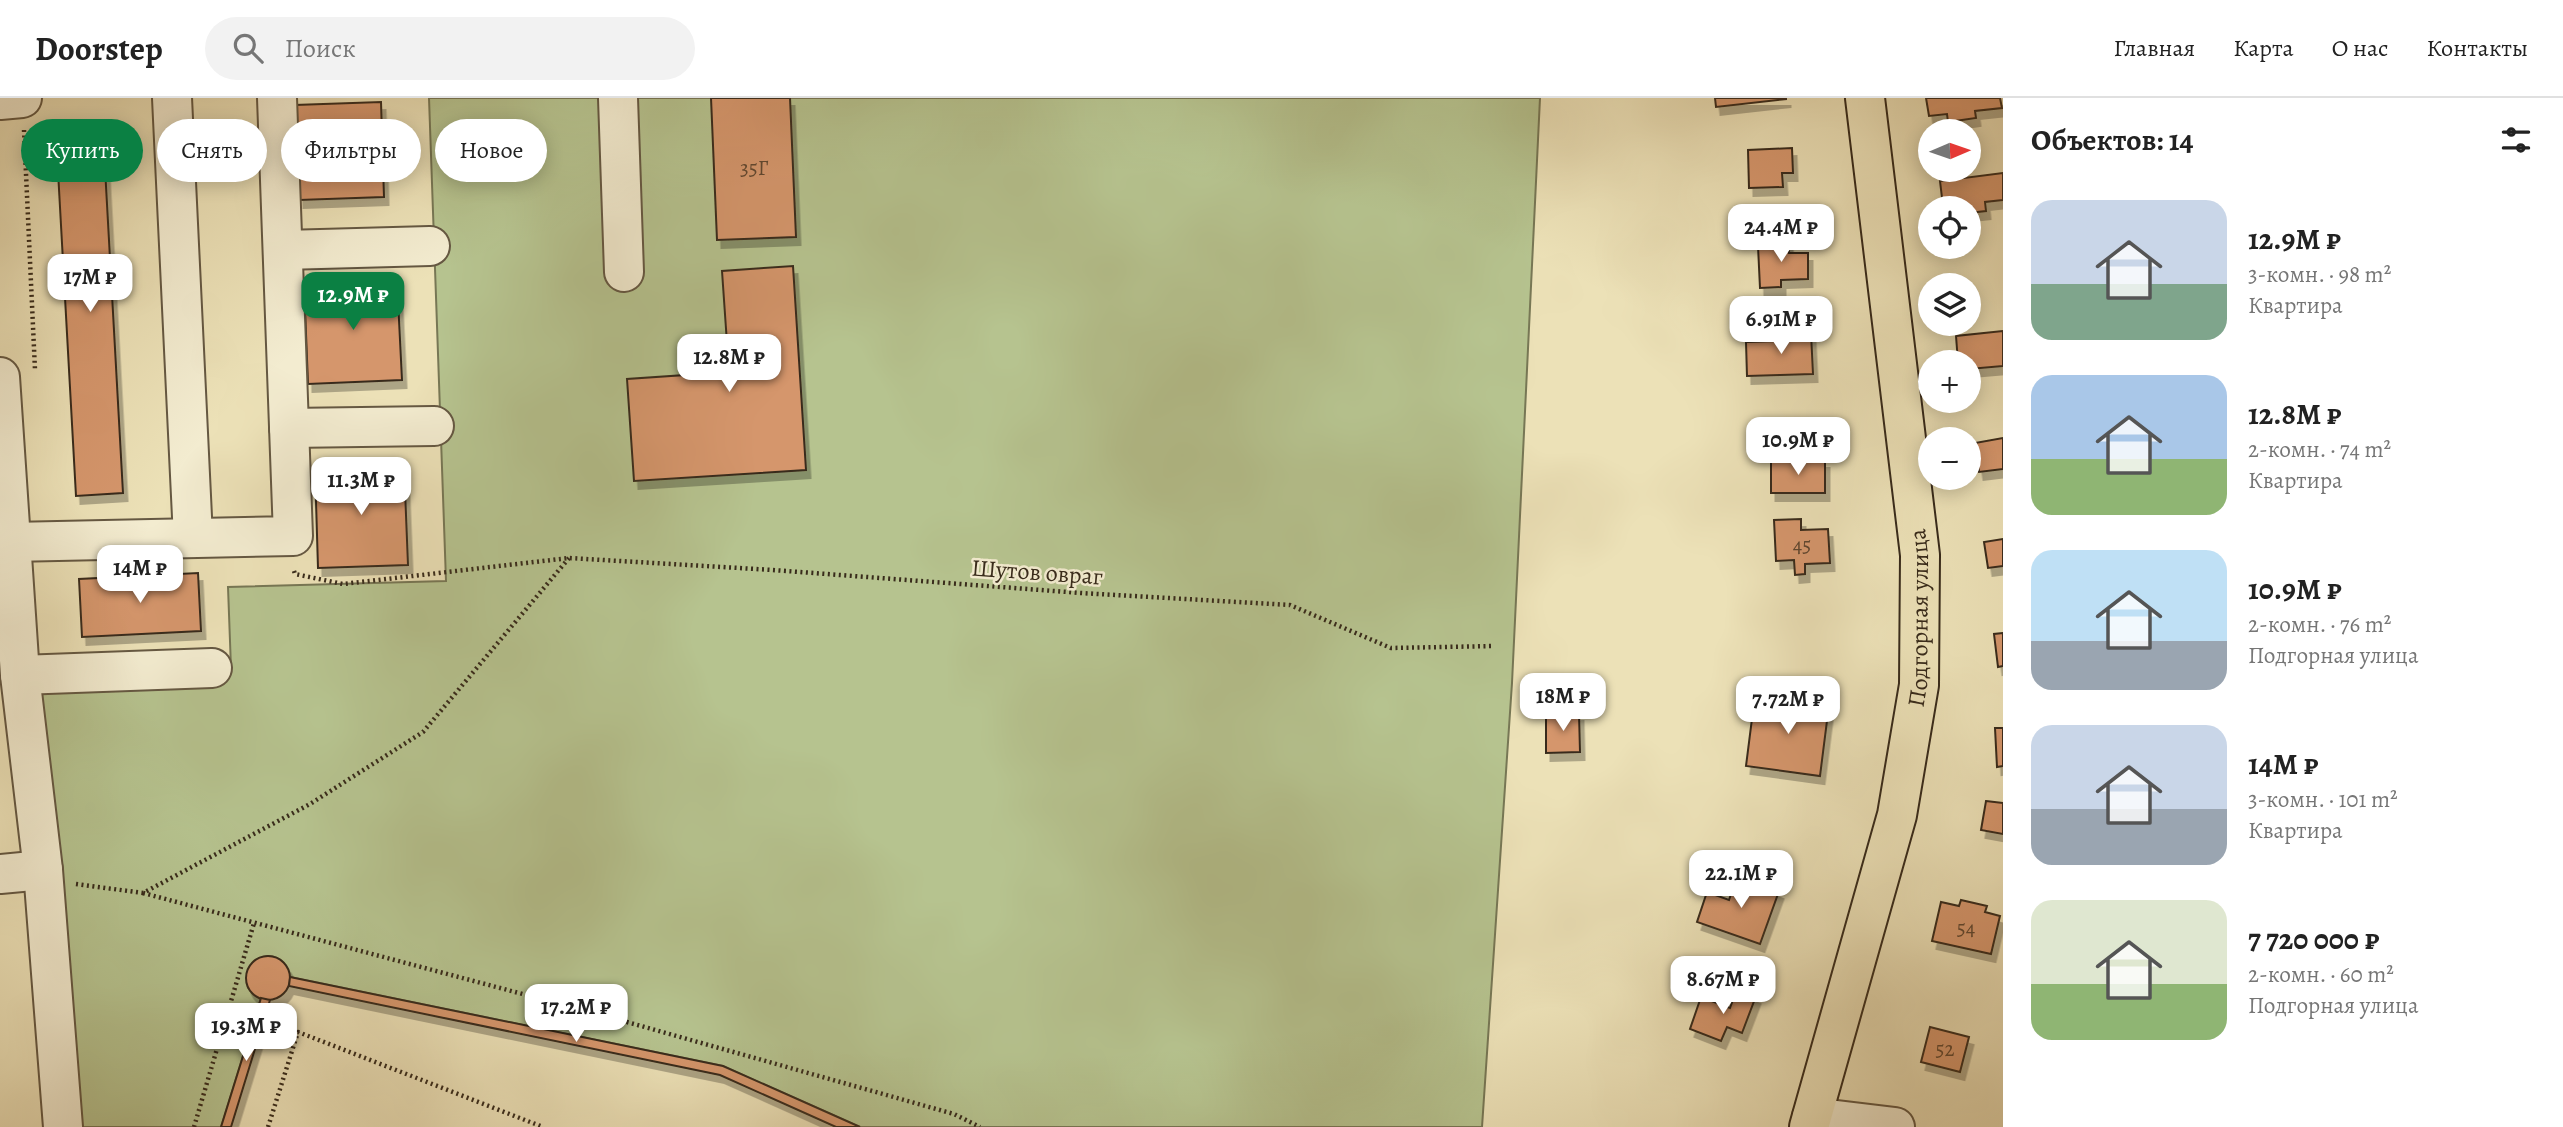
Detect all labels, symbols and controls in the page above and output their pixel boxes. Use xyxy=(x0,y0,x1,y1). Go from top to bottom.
search box xyxy=(205,17,695,80)
text: Doorstep xyxy=(35,26,163,71)
icon: search xyxy=(229,29,267,67)
text: Поиск xyxy=(285,31,356,66)
text: Главная xyxy=(2114,32,2195,64)
text: Карта xyxy=(2233,32,2294,64)
text: О нас xyxy=(2332,32,2388,64)
text: Контакты xyxy=(2426,32,2528,64)
chip: Купить xyxy=(21,119,143,182)
chip: Снять xyxy=(157,119,267,182)
chip: Фильтры xyxy=(281,119,421,182)
chip: Новое xyxy=(435,119,547,182)
north arrow xyxy=(1918,119,1981,182)
map controls xyxy=(1918,119,1981,490)
text: Объектов: 14 xyxy=(2031,120,2193,160)
icon: filters xyxy=(2497,121,2535,159)
house number: 35Г xyxy=(740,154,769,182)
button: locate xyxy=(1918,196,1981,259)
pin: 24.4M ₽ xyxy=(1716,204,1846,264)
text: 24.4M ₽ xyxy=(1744,211,1818,242)
text: 12.9M ₽ xyxy=(2248,219,2341,259)
icon: home xyxy=(2087,228,2171,312)
pin: 17M ₽ xyxy=(41,254,139,314)
text: 3-комн. · 98 m² xyxy=(2248,259,2391,290)
text: 17M ₽ xyxy=(63,261,117,292)
pin: 12.9M ₽ xyxy=(288,272,418,332)
button: layers xyxy=(1918,273,1981,336)
text: 12.9M ₽ xyxy=(317,279,389,310)
text: Квартира xyxy=(2248,290,2343,321)
pin: 6.91M ₽ xyxy=(1716,296,1846,356)
text: 6.91M ₽ xyxy=(1746,303,1816,334)
pin: 12.8M ₽ xyxy=(664,334,794,394)
text: 12.8M ₽ xyxy=(693,341,765,372)
button: + xyxy=(1918,350,1981,413)
text: 12.8M ₽ xyxy=(2248,394,2342,434)
icon: home xyxy=(2087,403,2171,487)
pin: 10.9M ₽ xyxy=(1733,418,1863,477)
text: 10.9M ₽ xyxy=(1762,424,1834,455)
button: − xyxy=(1918,427,1981,490)
text: 2-комн. · 74 m² xyxy=(2248,434,2391,465)
pin: 11.3M ₽ xyxy=(296,458,426,517)
text: 11.3M ₽ xyxy=(327,464,395,495)
text: Квартира xyxy=(2248,465,2343,496)
street label: Подгорная улица xyxy=(1900,527,1936,709)
house number: 45 xyxy=(1793,531,1811,559)
pin: 14M ₽ xyxy=(91,546,189,605)
street label: Шутов овраг xyxy=(970,551,1104,593)
text: 14M ₽ xyxy=(113,552,167,583)
text: 10.9M ₽ xyxy=(2248,569,2342,609)
icon: home xyxy=(2087,578,2171,662)
text: 2-комн. · 76 m² xyxy=(2248,609,2391,640)
text: Подгорная улица xyxy=(2248,640,2419,671)
pin: 18M ₽ xyxy=(1514,674,1612,733)
pin: 7.72M ₽ xyxy=(1723,676,1853,736)
text: 18M ₽ xyxy=(1536,680,1590,711)
text: 7.72M ₽ xyxy=(1752,683,1824,714)
text: 14M ₽ xyxy=(2248,744,2319,784)
icon: home xyxy=(2087,753,2171,837)
text: 3-комн. · 101 m² xyxy=(2248,784,2398,815)
text: Квартира xyxy=(2248,815,2343,846)
pin: 22.1M ₽ xyxy=(1676,850,1806,910)
text: 22.1M ₽ xyxy=(1705,857,1777,888)
house number: 54 xyxy=(1957,914,1975,942)
text: 7 720 000 ₽ xyxy=(2248,919,2379,959)
icon: home xyxy=(2087,928,2171,1012)
pin: 8.67M ₽ xyxy=(1658,956,1788,1016)
text: 2-комн. · 60 m² xyxy=(2248,959,2394,990)
text: 8.67M ₽ xyxy=(1687,963,1759,994)
pin: 17.2M ₽ xyxy=(511,984,641,1044)
text: Подгорная улица xyxy=(2248,990,2419,1021)
text: 17.2M ₽ xyxy=(541,991,611,1022)
pin: 19.3M ₽ xyxy=(181,1004,311,1063)
text: 19.3M ₽ xyxy=(211,1010,281,1041)
house number: 52 xyxy=(1935,1035,1955,1063)

